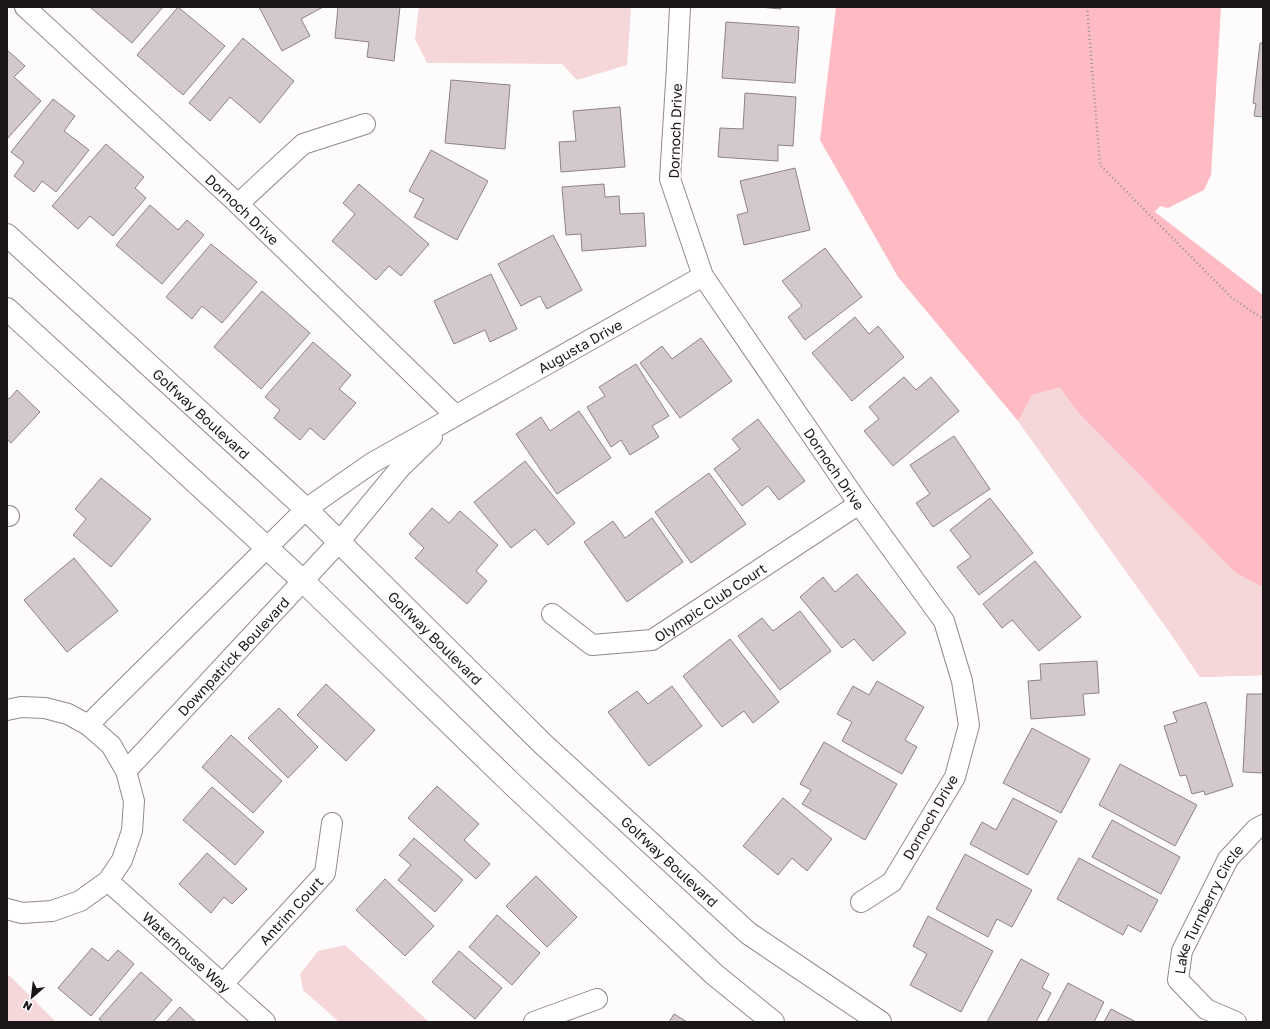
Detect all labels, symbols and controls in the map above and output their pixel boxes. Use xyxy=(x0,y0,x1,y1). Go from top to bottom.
street label: Dornoch Drive xyxy=(665,83,685,179)
street label: Dornoch Drive xyxy=(202,170,283,248)
street label: Augusta Drive xyxy=(535,315,625,376)
street label: Golfway Boulevard xyxy=(150,365,254,462)
street label: Dornoch Drive xyxy=(801,424,869,513)
street label: Olympic Club Court xyxy=(651,559,769,645)
street label: Golfway Boulevard xyxy=(385,587,486,688)
street label: Downpatrick Boulevard xyxy=(174,593,292,719)
street label: Dornoch Drive xyxy=(899,772,961,862)
street label: Golfway Boulevard xyxy=(618,812,722,910)
street label: Lake Turnberry Circle xyxy=(1170,840,1246,975)
street label: Antrim Court xyxy=(255,873,326,948)
street label: Waterhouse Way xyxy=(139,908,235,996)
north arrow xyxy=(12,977,52,1017)
text: N xyxy=(20,999,34,1014)

